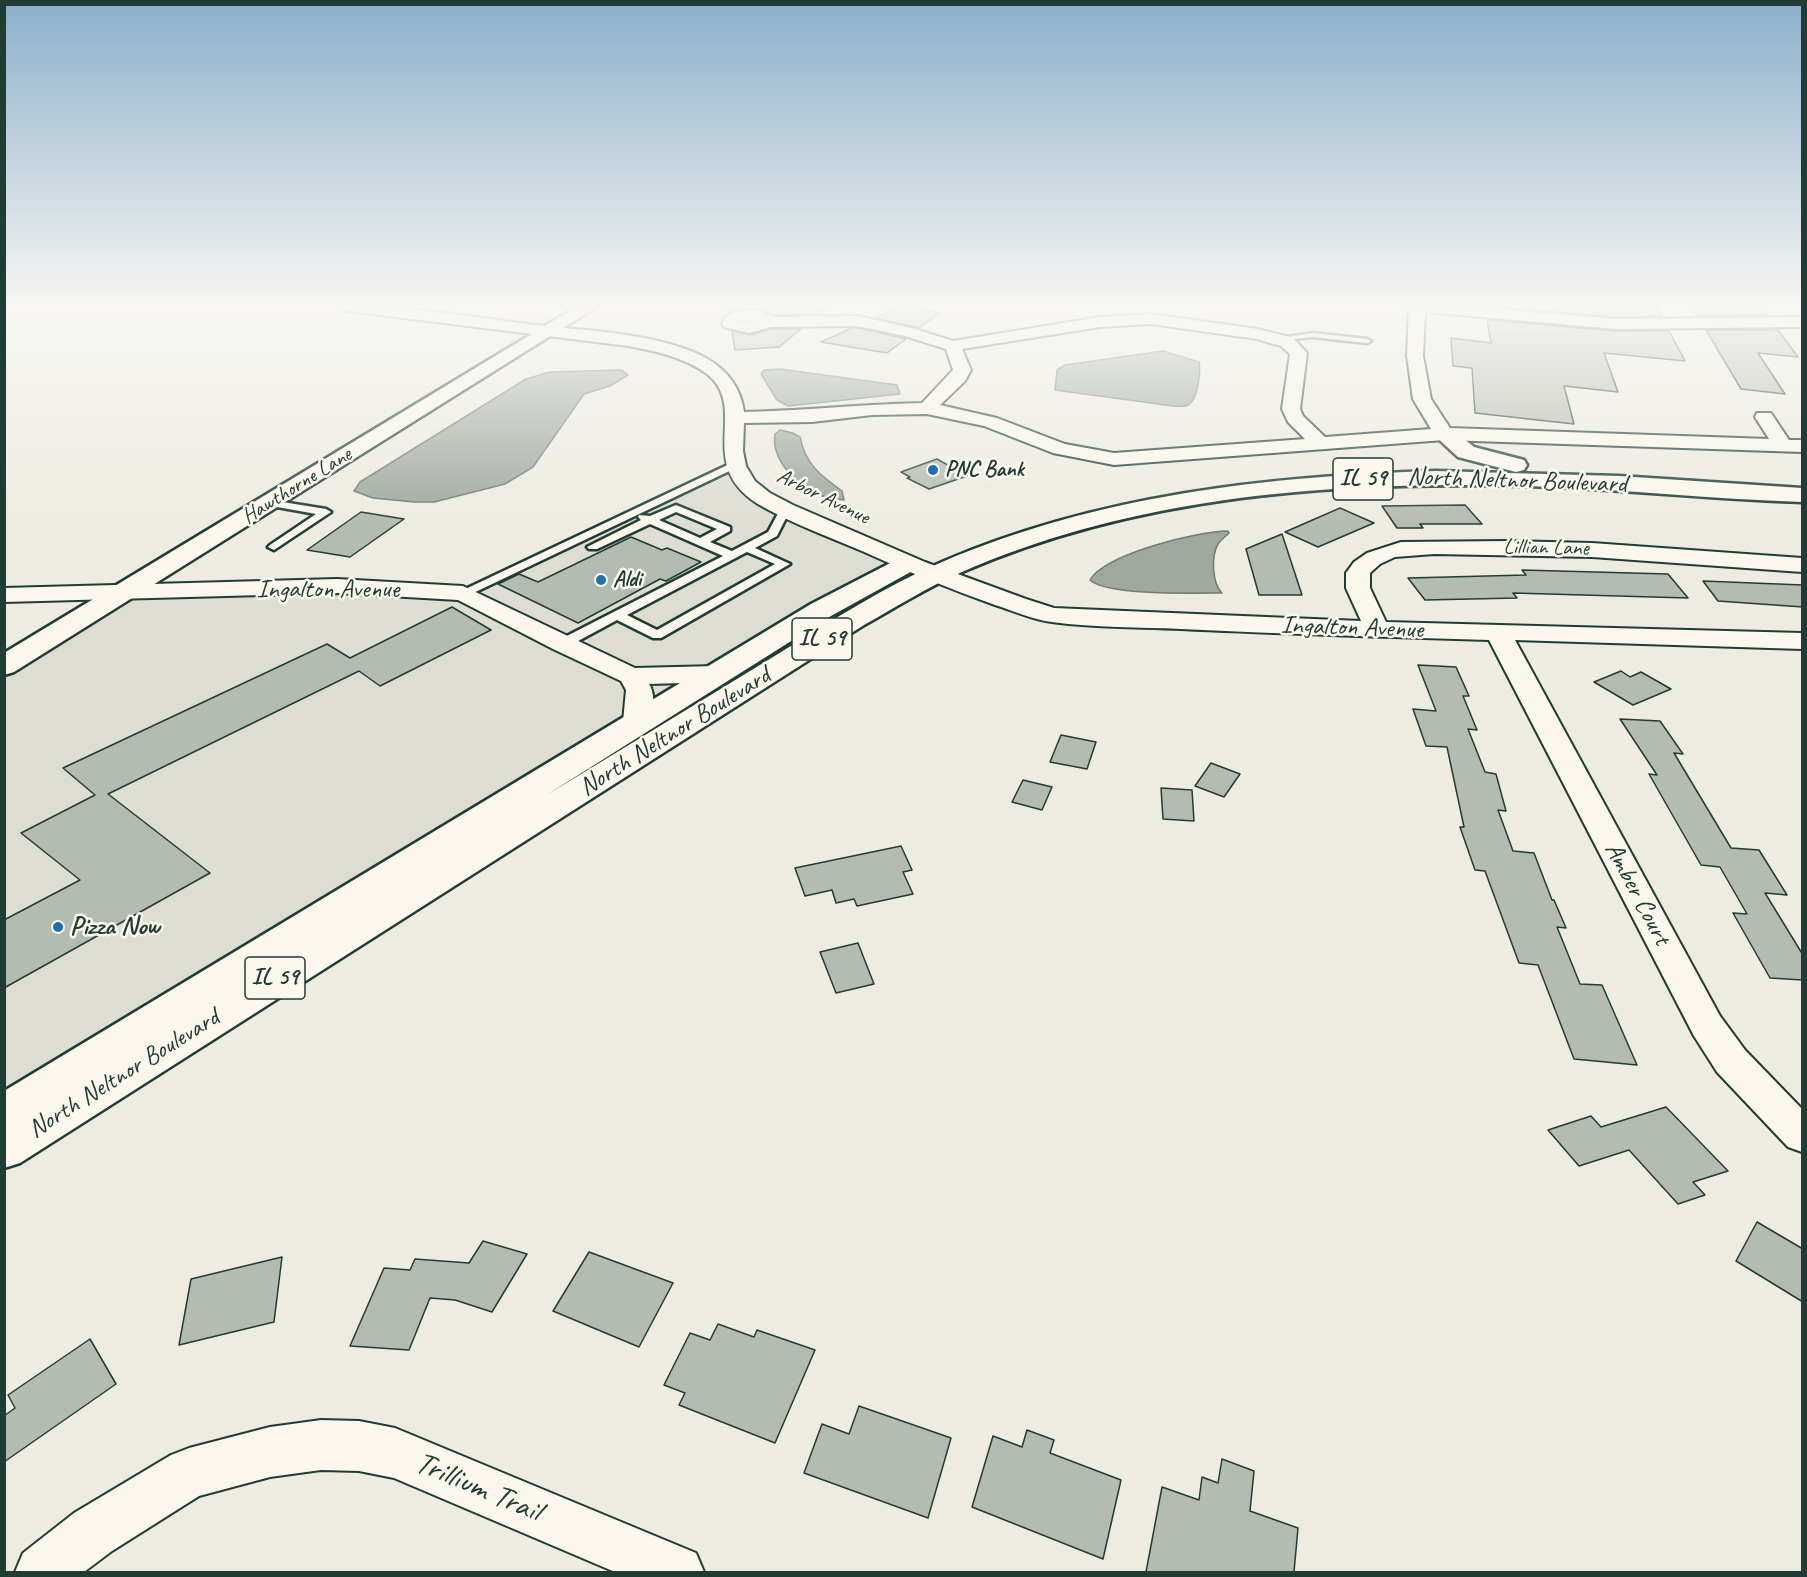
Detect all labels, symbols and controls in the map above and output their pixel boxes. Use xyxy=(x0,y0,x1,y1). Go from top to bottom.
street label: Hawthorne Lane xyxy=(237,442,357,530)
place label: PNC Bank xyxy=(945,457,1024,483)
road number: IL 59 xyxy=(1333,458,1393,500)
street label: North Neltnor Boulevard xyxy=(1407,462,1627,500)
street label: Arbor Avenue xyxy=(772,463,874,531)
marker: PNC Bank xyxy=(926,463,940,477)
street label: Lillian Lane xyxy=(1503,534,1589,562)
place label: Aldi xyxy=(613,567,641,593)
marker: Aldi xyxy=(594,573,608,587)
street label: Ingalton Avenue xyxy=(257,574,399,606)
street label: Ingalton Avenue xyxy=(1280,610,1424,646)
road number: IL 59 xyxy=(792,618,852,660)
street label: North Neltnor Boulevard xyxy=(574,661,776,803)
street label: Amber Court xyxy=(1597,837,1677,951)
place label: Pizza Now xyxy=(70,911,160,943)
marker: Pizza Now xyxy=(51,920,65,934)
road number: IL 59 xyxy=(245,957,305,999)
street label: North Neltnor Boulevard xyxy=(23,1003,225,1145)
street label: Trillium Trail xyxy=(409,1444,547,1532)

